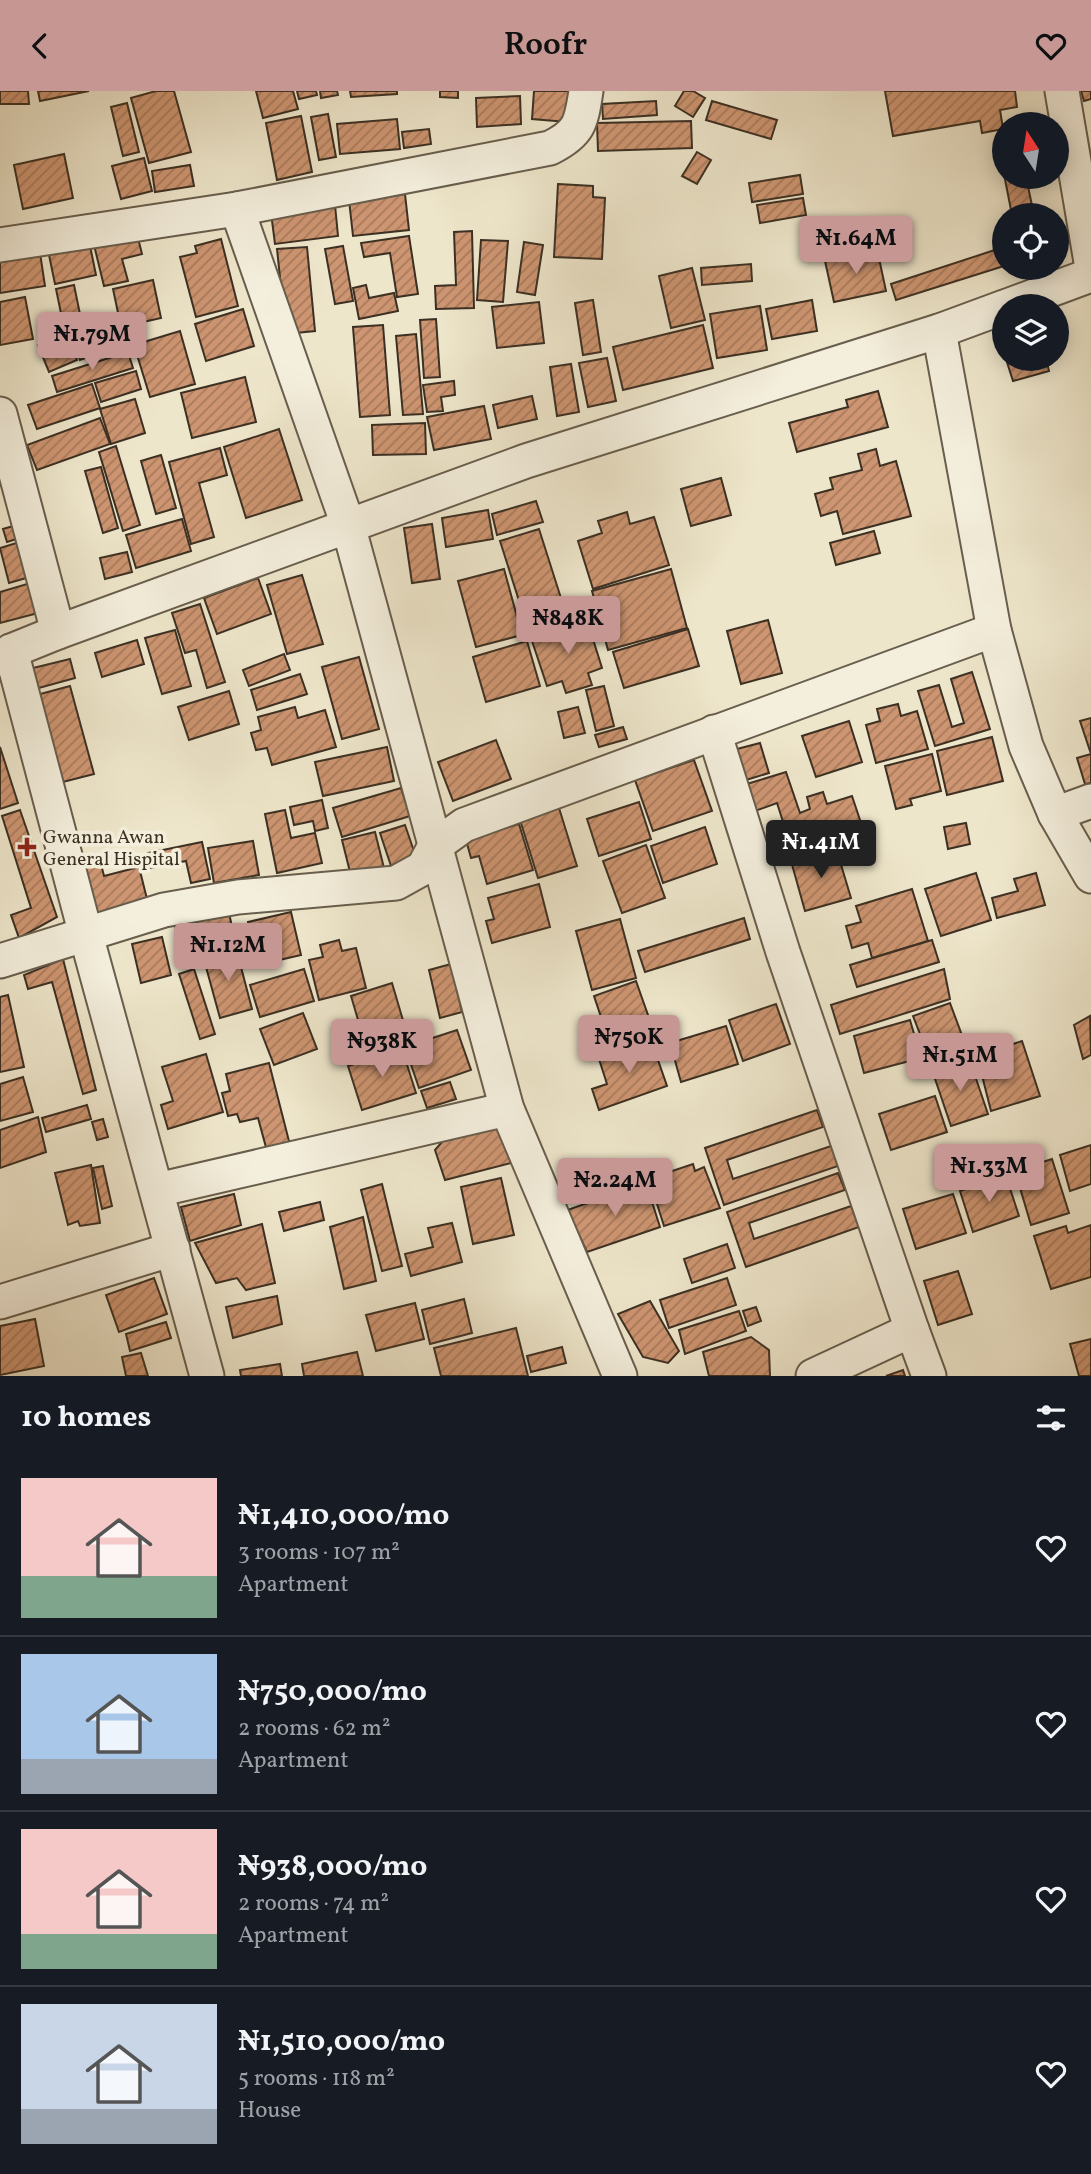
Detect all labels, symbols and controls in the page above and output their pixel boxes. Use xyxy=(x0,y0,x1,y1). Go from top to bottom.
text: Roofr xyxy=(504,24,587,68)
icon: back xyxy=(21,27,59,65)
icon: heart xyxy=(1032,27,1070,65)
north arrow xyxy=(992,112,1069,189)
map controls xyxy=(992,112,1069,371)
button: locate xyxy=(992,203,1069,280)
pin: ₦1.64M xyxy=(799,216,913,276)
text: ₦1.64M xyxy=(816,223,896,255)
button: layers xyxy=(992,294,1069,371)
pin: ₦1.79M xyxy=(35,313,149,372)
text: ₦1.79M xyxy=(53,319,131,351)
pin: ₦848K xyxy=(519,596,617,656)
text: ₦848K xyxy=(532,603,604,635)
pin: ₦1.41M xyxy=(764,821,878,880)
place label: Gwanna Awan General Hispital xyxy=(43,825,180,873)
text: ₦1.41M xyxy=(782,827,860,859)
marker: Gwanna Awan General Hispital xyxy=(17,837,37,857)
pin: ₦1.12M xyxy=(171,923,285,983)
text: ₦1.12M xyxy=(190,930,266,962)
pin: ₦750K xyxy=(580,1016,678,1075)
pin: ₦938K xyxy=(333,1019,431,1079)
text: ₦750K xyxy=(594,1022,664,1054)
text: ₦938K xyxy=(347,1026,417,1058)
pin: ₦1.51M xyxy=(903,1033,1017,1093)
text: ₦1.51M xyxy=(923,1040,997,1072)
pin: ₦1.33M xyxy=(932,1145,1046,1204)
text: ₦1.33M xyxy=(950,1151,1028,1183)
pin: ₦2.24M xyxy=(558,1159,672,1218)
text: ₦2.24M xyxy=(574,1165,656,1197)
text: 10 homes xyxy=(21,1397,151,1439)
icon: filters xyxy=(1032,1399,1070,1437)
text: ₦1,410,000/mo xyxy=(238,1495,449,1537)
icon: home xyxy=(77,1506,161,1590)
icon: heart xyxy=(1032,1529,1070,1567)
text: 3 rooms · 107 m² xyxy=(238,1537,400,1569)
text: Apartment xyxy=(238,1569,349,1601)
text: ₦750,000/mo xyxy=(238,1671,427,1713)
icon: home xyxy=(77,1682,161,1766)
icon: heart xyxy=(1032,1705,1070,1743)
text: 2 rooms · 62 m² xyxy=(238,1713,390,1745)
text: Apartment xyxy=(238,1745,349,1777)
text: ₦938,000/mo xyxy=(238,1846,427,1888)
icon: home xyxy=(77,1857,161,1941)
icon: heart xyxy=(1032,1880,1070,1918)
text: 2 rooms · 74 m² xyxy=(238,1888,389,1920)
text: Apartment xyxy=(238,1920,349,1952)
text: ₦1,510,000/mo xyxy=(238,2021,445,2063)
icon: home xyxy=(77,2032,161,2116)
icon: heart xyxy=(1032,2055,1070,2093)
text: 5 rooms · 118 m² xyxy=(238,2063,395,2095)
text: House xyxy=(238,2095,301,2127)

